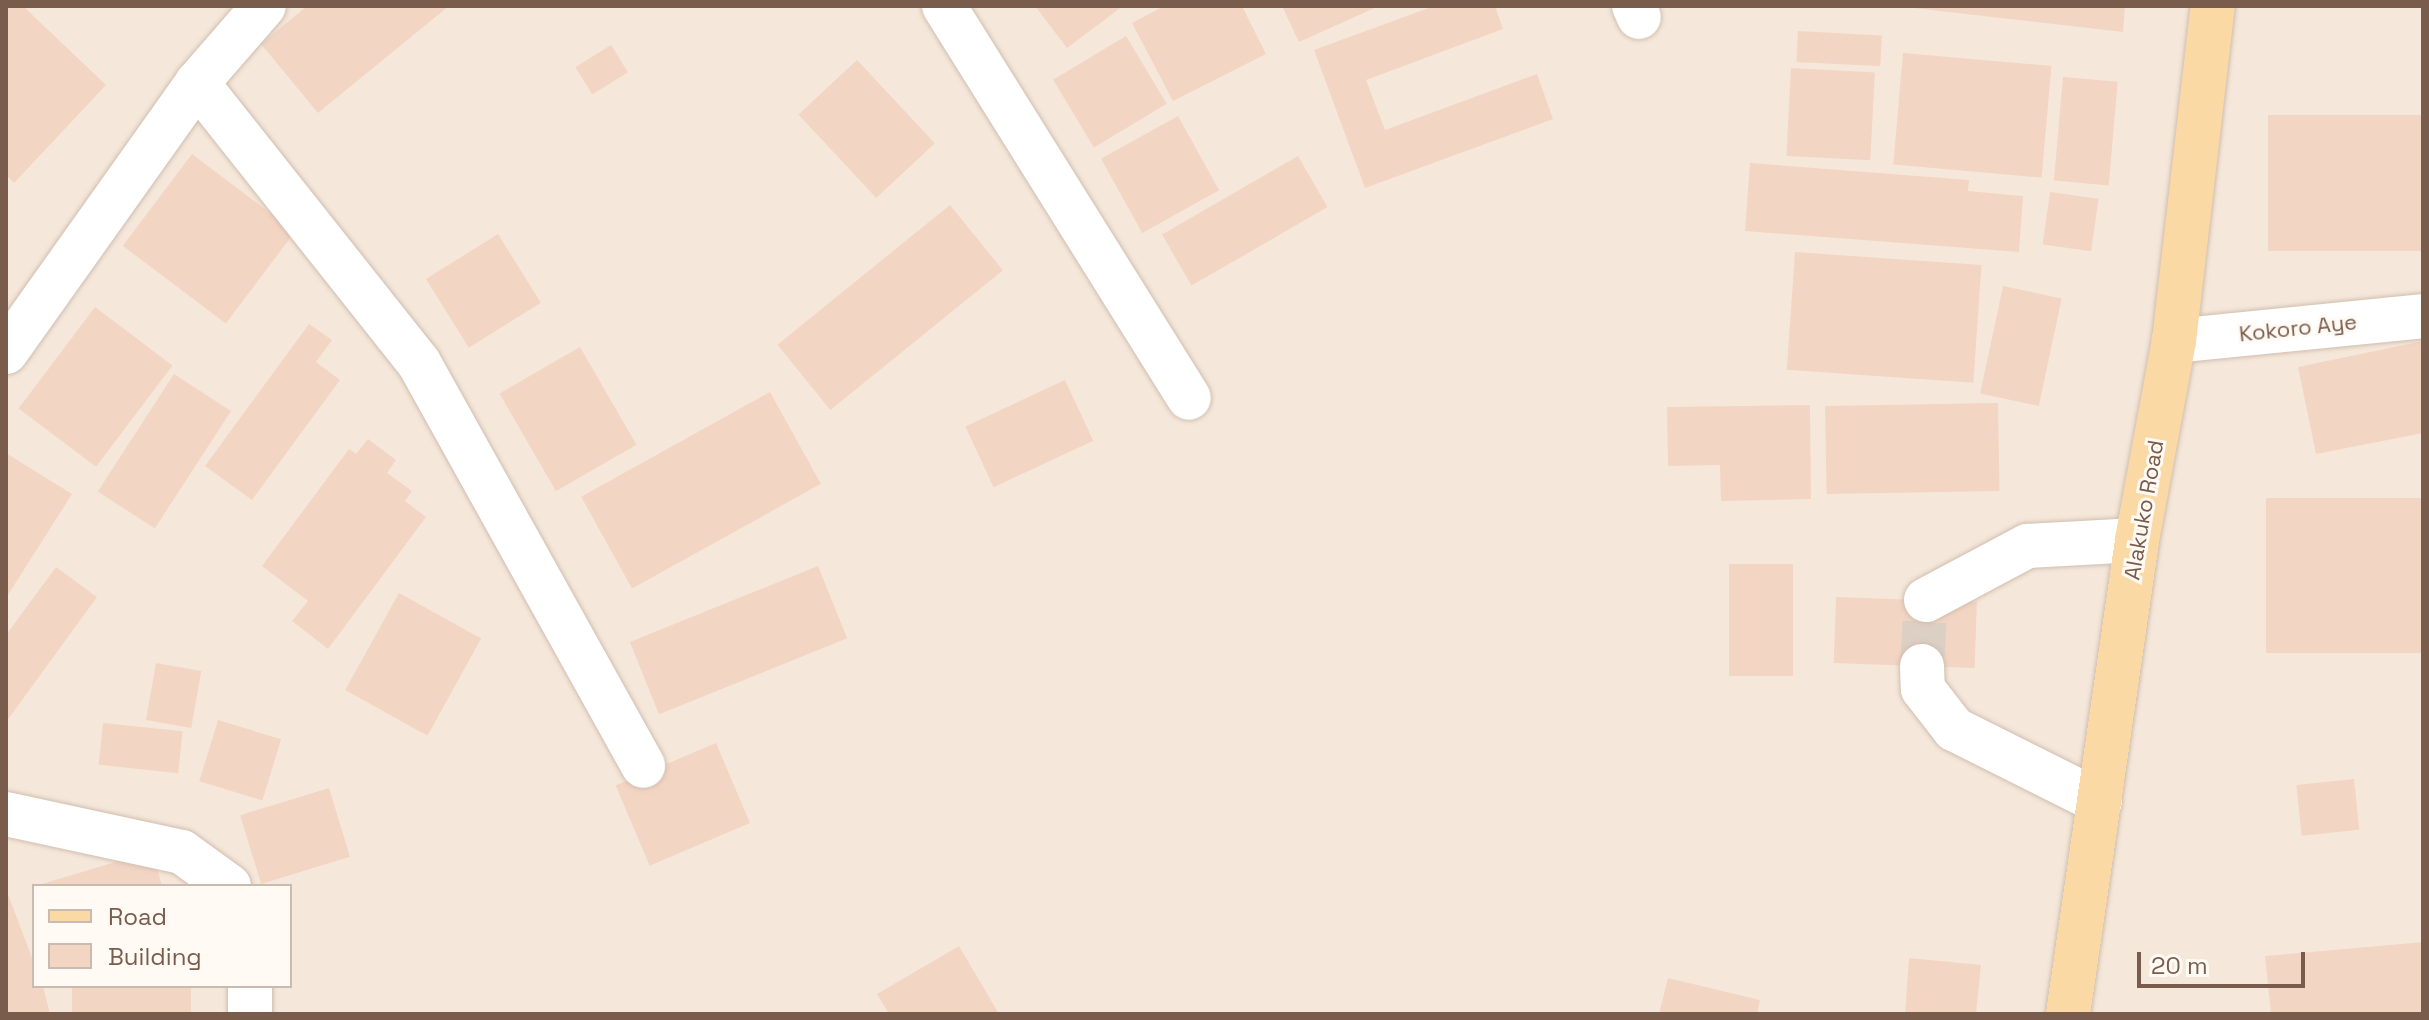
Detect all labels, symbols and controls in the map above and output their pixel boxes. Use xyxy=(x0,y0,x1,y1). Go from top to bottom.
street label: Kokoro Aye xyxy=(2237,309,2359,347)
street label: Alakuko Road xyxy=(2119,438,2169,582)
legend xyxy=(32,884,292,988)
text: Road xyxy=(108,901,167,932)
scale bar xyxy=(2141,936,2309,986)
text: Building xyxy=(108,941,202,972)
text: 20 m xyxy=(2151,950,2208,981)

